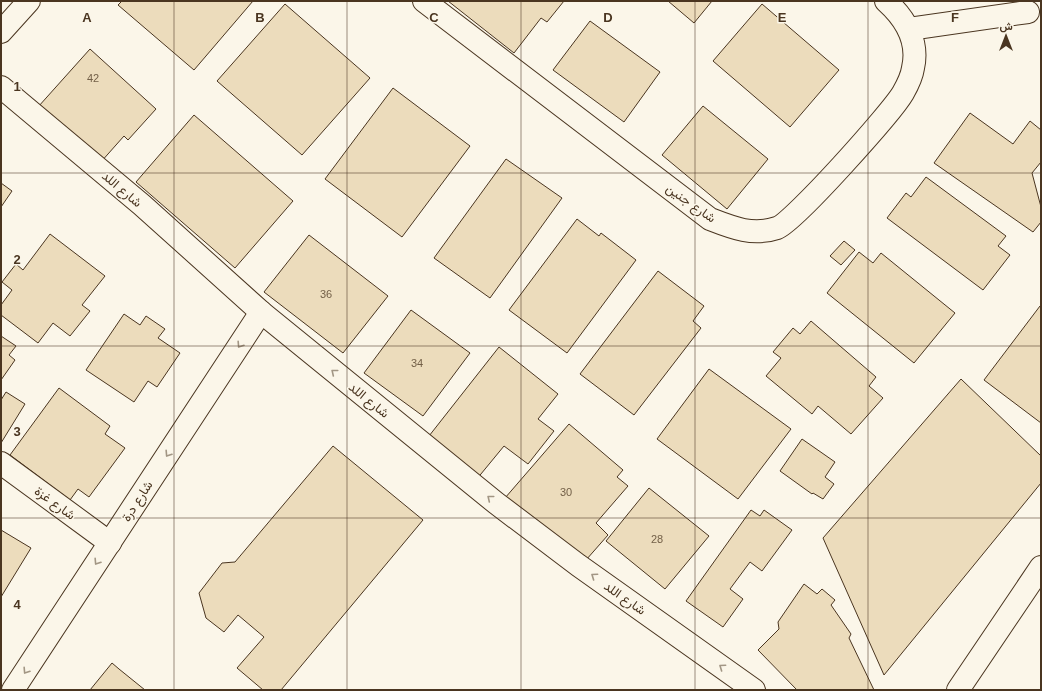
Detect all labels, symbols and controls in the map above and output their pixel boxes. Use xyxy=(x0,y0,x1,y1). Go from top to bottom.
text: A xyxy=(82,10,92,25)
text: B xyxy=(255,10,265,25)
text: C xyxy=(429,10,439,25)
text: D xyxy=(603,10,613,25)
text: E xyxy=(778,10,787,25)
text: F xyxy=(951,10,959,25)
north arrow xyxy=(986,16,1026,56)
text: ش xyxy=(999,20,1013,33)
house number: 42 xyxy=(87,72,99,84)
text: 1 xyxy=(13,79,21,94)
street label: شارع اللد xyxy=(98,168,145,212)
street label: شارع جنين xyxy=(662,180,719,227)
text: 2 xyxy=(13,252,21,267)
house number: 36 xyxy=(320,288,332,300)
one-way arrow xyxy=(237,341,244,348)
house number: 34 xyxy=(411,357,423,369)
one-way arrow xyxy=(332,369,339,376)
street label: شارع اللد xyxy=(345,379,392,422)
text: 3 xyxy=(13,424,21,439)
one-way arrow xyxy=(166,449,173,456)
street label: شارع درة xyxy=(118,478,157,525)
street label: شارع غزة xyxy=(31,483,78,524)
house number: 30 xyxy=(560,486,572,498)
one-way arrow xyxy=(487,495,494,502)
house number: 28 xyxy=(651,533,663,545)
one-way arrow xyxy=(94,558,102,565)
one-way arrow xyxy=(591,574,598,581)
street label: شارع اللد xyxy=(600,578,649,619)
text: 4 xyxy=(13,597,21,612)
one-way arrow xyxy=(720,665,727,672)
one-way arrow xyxy=(23,667,31,674)

